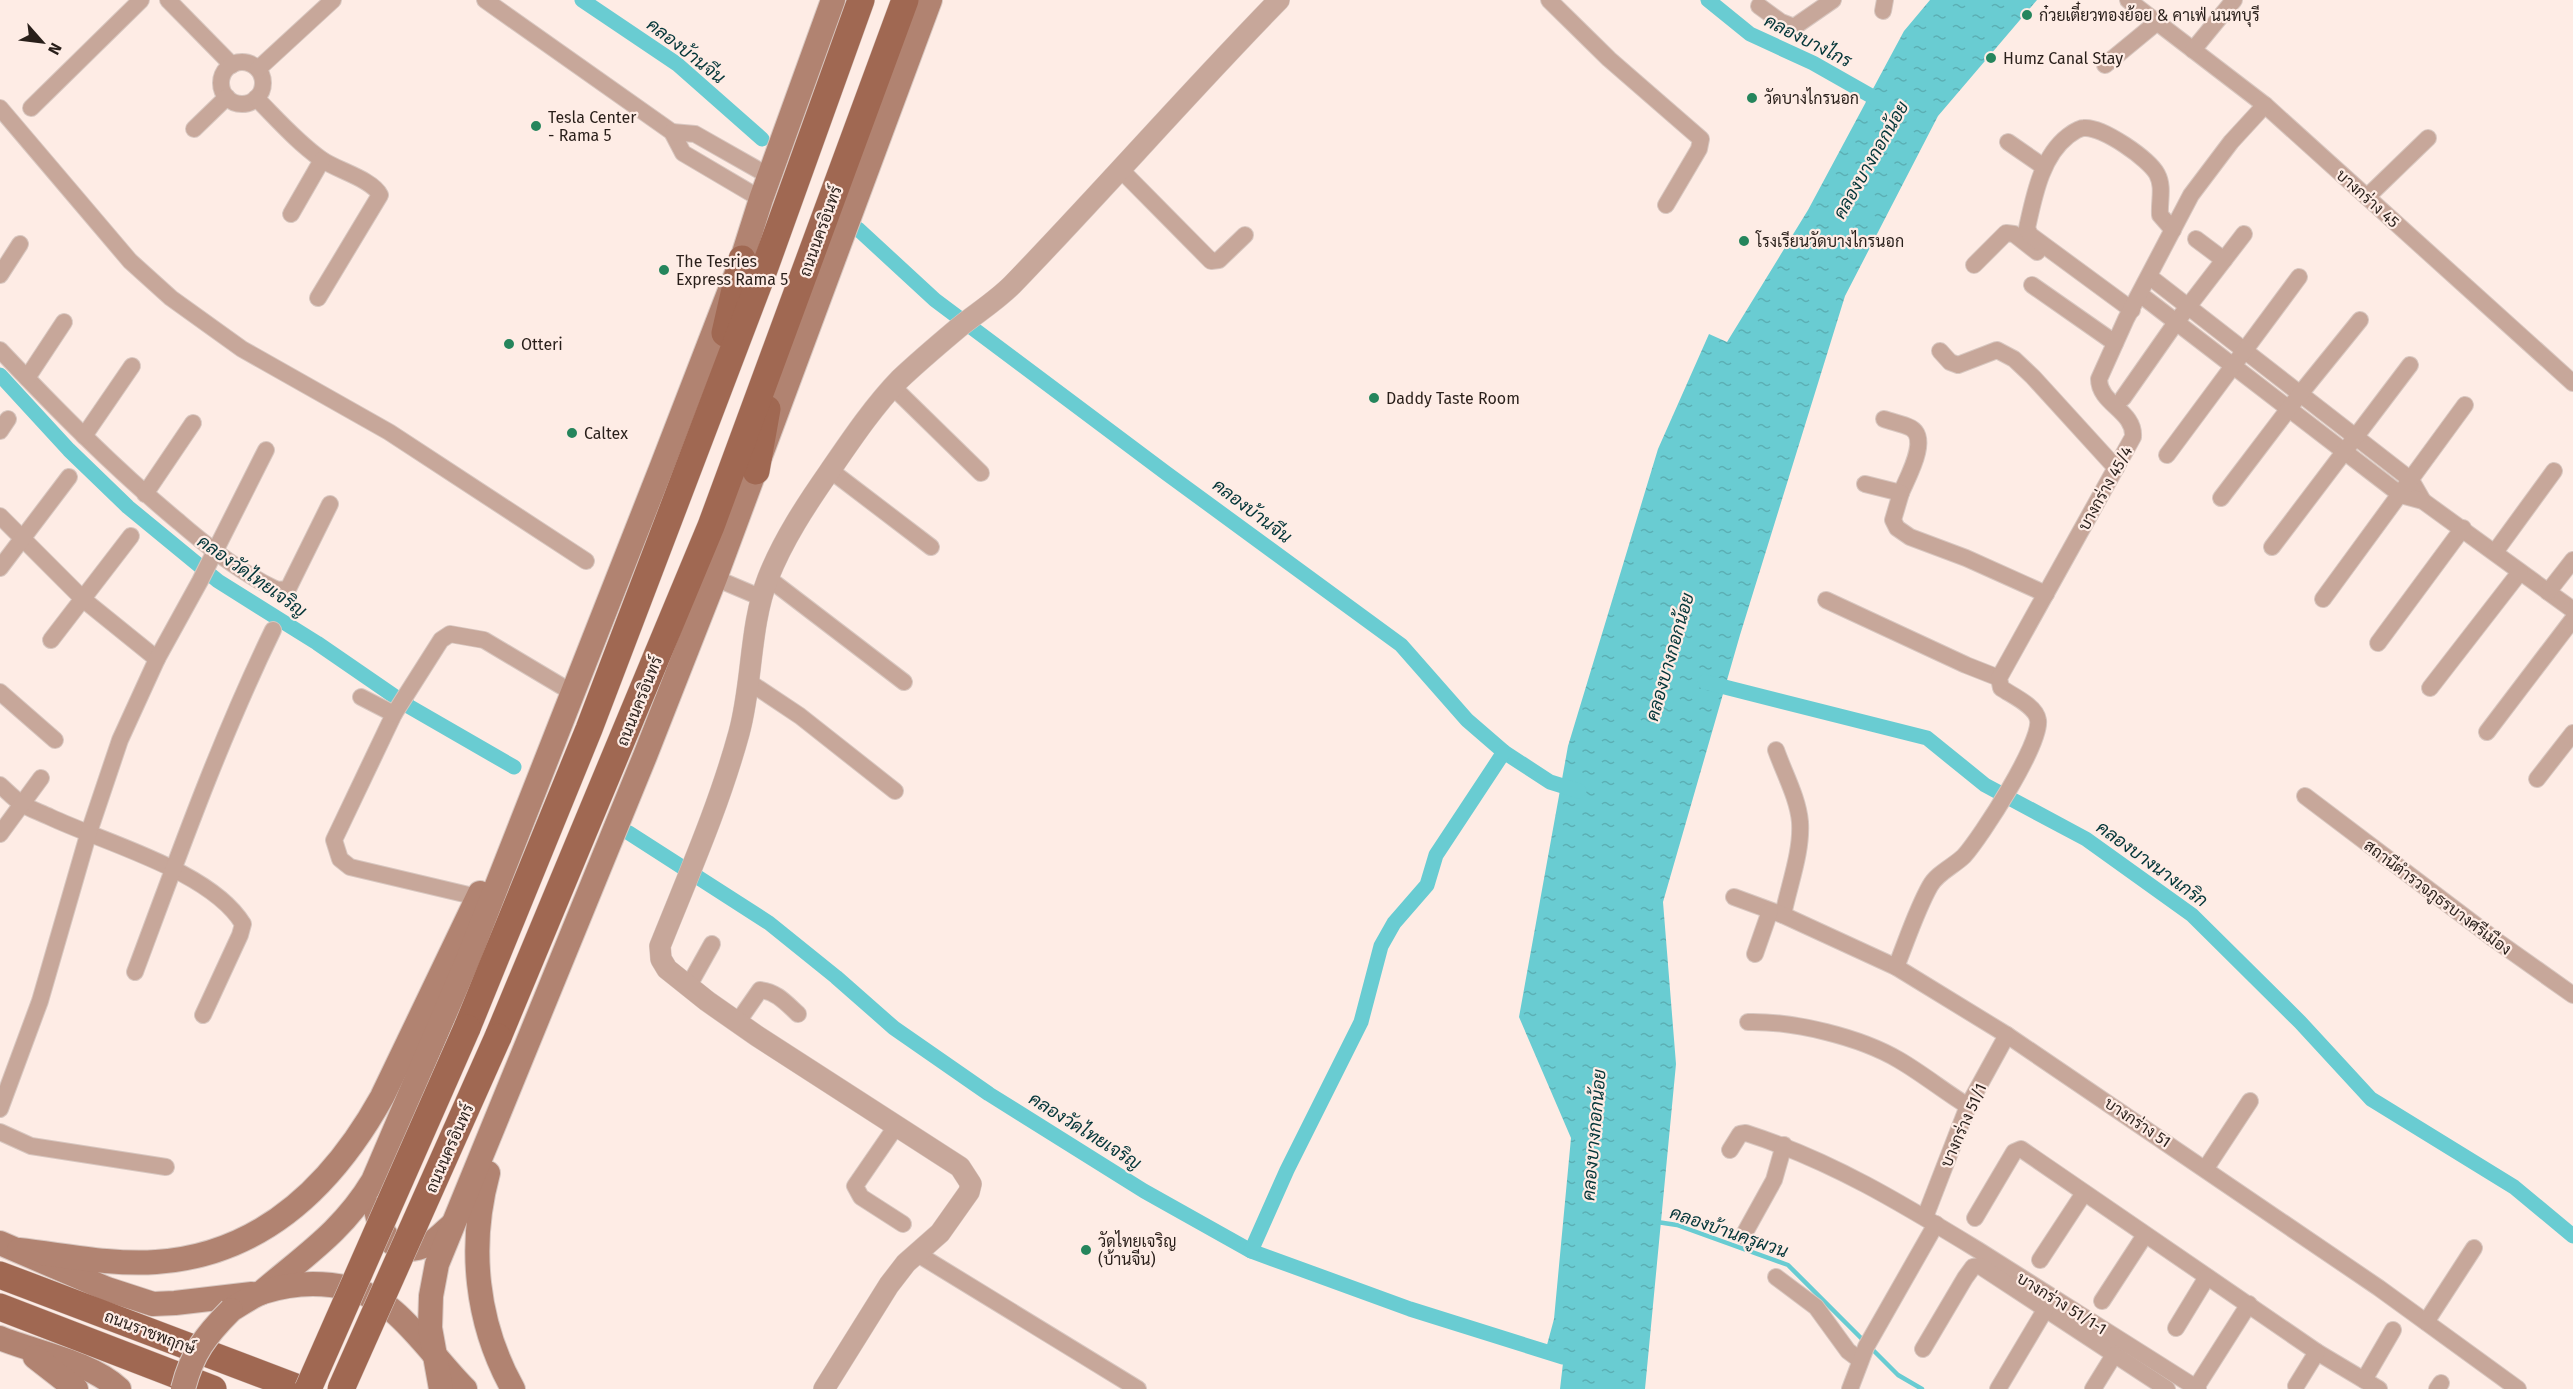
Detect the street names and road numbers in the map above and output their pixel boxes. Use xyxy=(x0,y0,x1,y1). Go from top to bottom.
street label: บางกร่าง 45 xyxy=(2332,164,2404,232)
street label: ถนนนครอินทร์ xyxy=(792,182,846,279)
street label: บางกร่าง 45/4 xyxy=(2074,442,2137,534)
street label: ถนนนครอินทร์ xyxy=(610,652,666,749)
street label: สถานีตำรวจภูธรบางศรีเมือง xyxy=(2359,834,2516,961)
street label: บางกร่าง 51/1 xyxy=(1936,1080,1990,1170)
street label: บางกร่าง 51 xyxy=(2101,1093,2175,1151)
street label: ถนนนครอินทร์ xyxy=(419,1099,478,1196)
street label: บางกร่าง 51/1-1 xyxy=(2013,1267,2111,1339)
street label: ถนนราชพฤกษ์ xyxy=(102,1304,199,1359)

